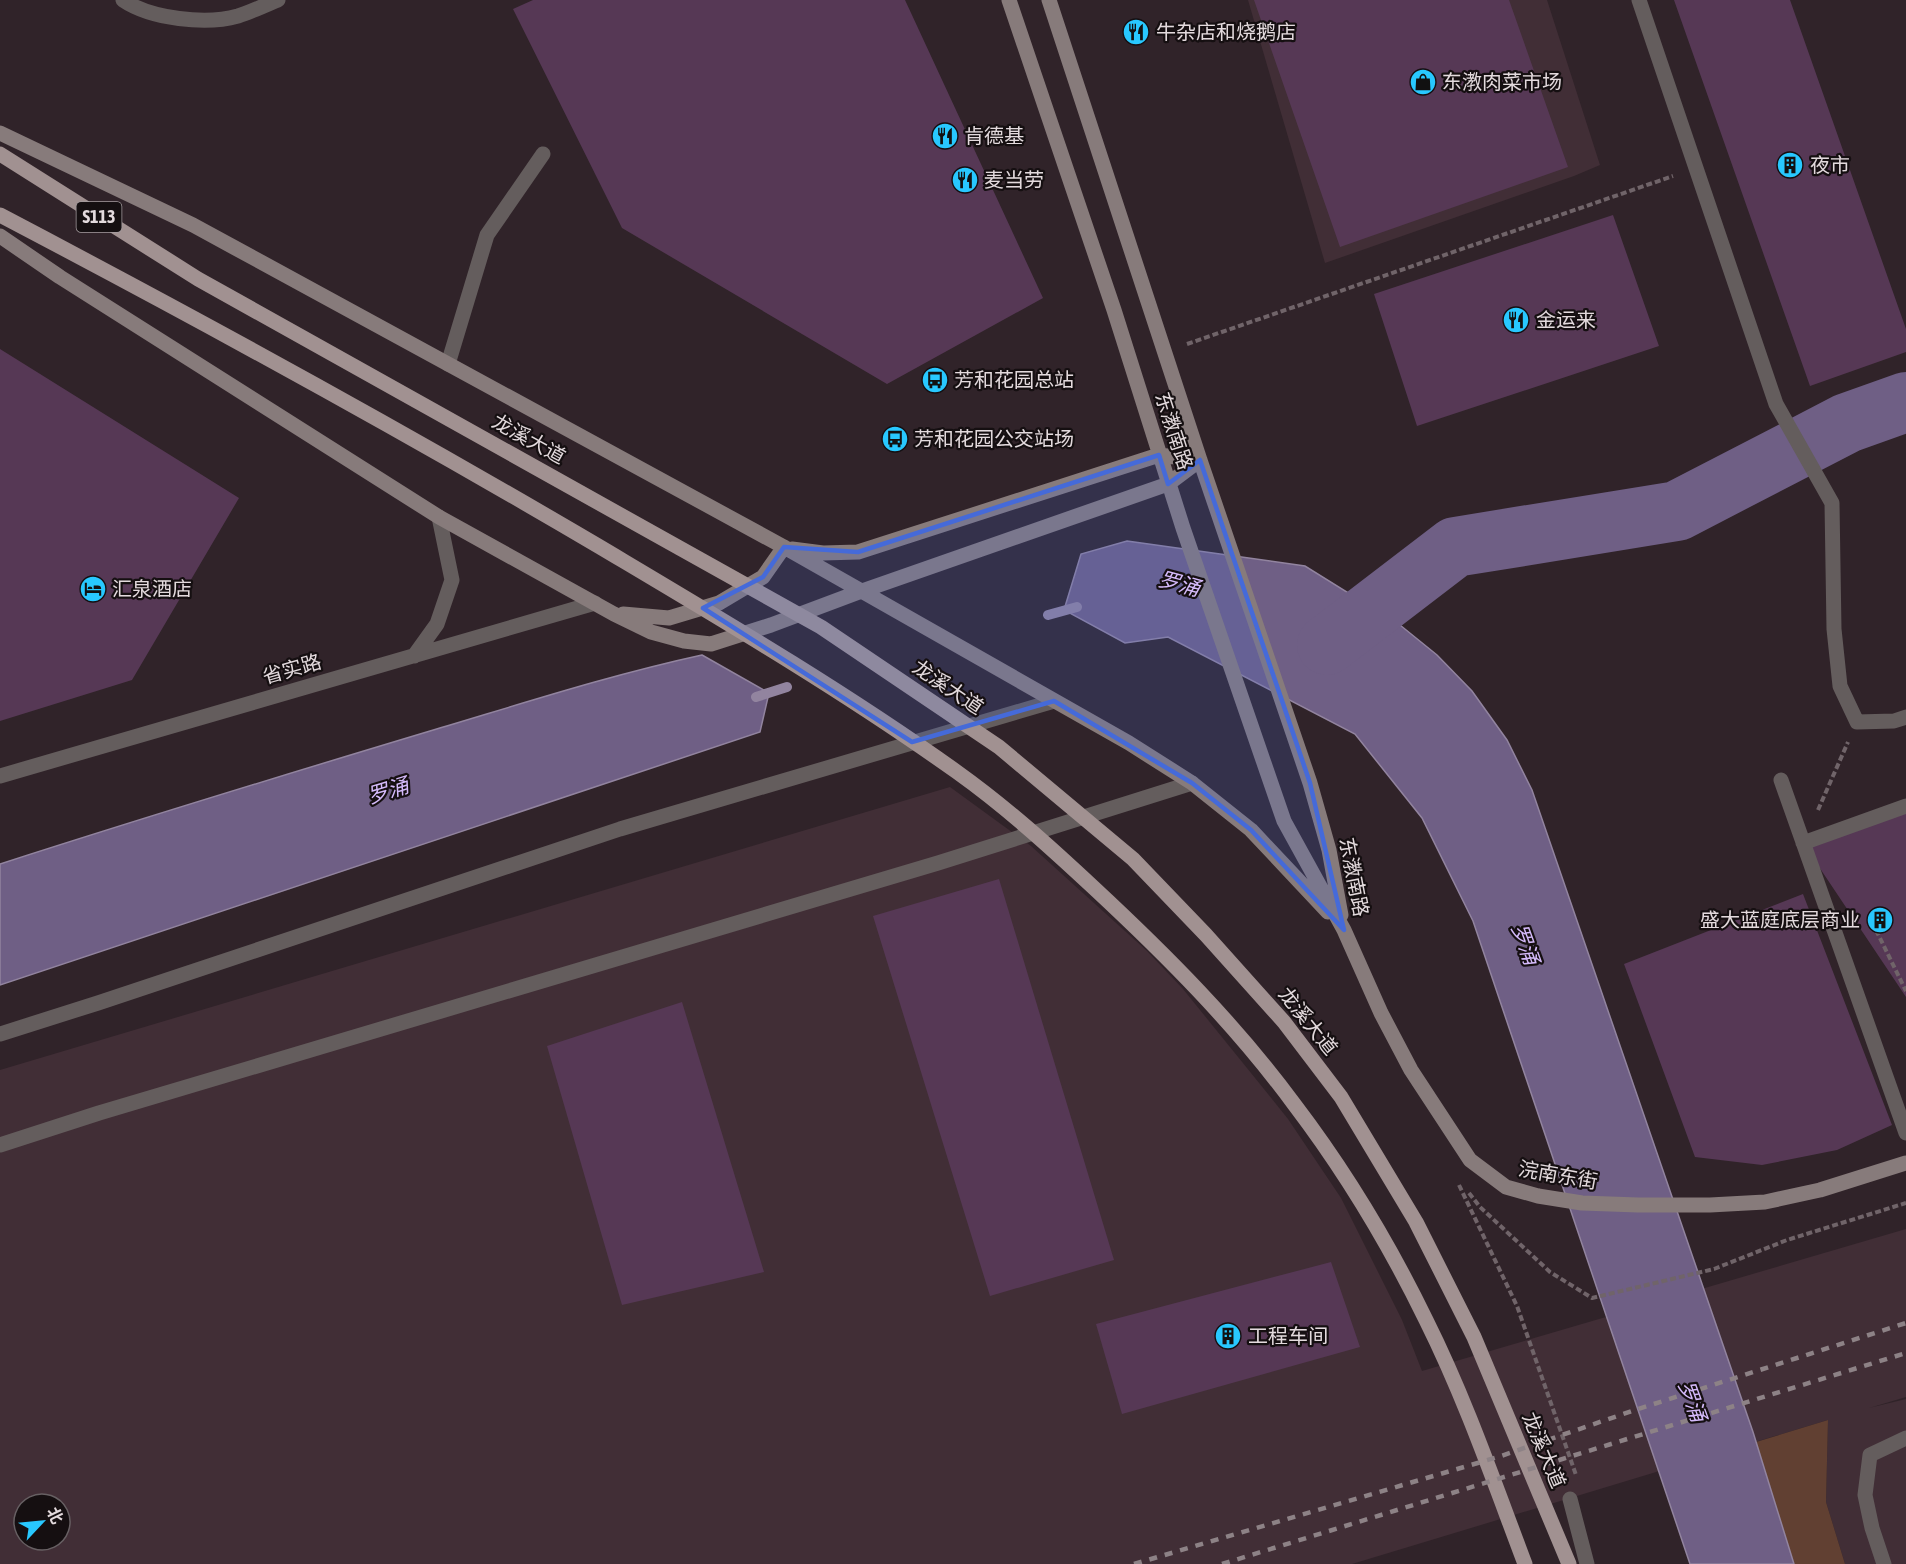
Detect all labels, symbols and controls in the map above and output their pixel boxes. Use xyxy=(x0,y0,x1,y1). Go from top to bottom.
restaurant icon: 牛杂店和烧鹅店 xyxy=(1121,17,1151,47)
place label: 牛杂店和烧鹅店 xyxy=(1156,20,1296,43)
shop icon: 东漖肉菜市场 xyxy=(1408,67,1438,97)
place label: 东漖肉菜市场 xyxy=(1442,70,1562,93)
restaurant icon: 肯德基 xyxy=(930,121,960,151)
place label: 肯德基 xyxy=(964,124,1024,147)
building icon: 夜市 xyxy=(1775,150,1805,180)
place label: 夜市 xyxy=(1810,153,1850,176)
restaurant icon: 麦当劳 xyxy=(950,165,980,195)
place label: 麦当劳 xyxy=(984,168,1044,191)
road number: S113 xyxy=(76,202,122,232)
restaurant icon: 金运来 xyxy=(1501,305,1531,335)
place label: 金运来 xyxy=(1536,308,1596,331)
bus stop icon: 芳和花园总站 xyxy=(920,365,950,395)
place label: 芳和花园总站 xyxy=(954,368,1074,391)
street label: 东漖南路 xyxy=(1151,389,1198,472)
street label: 龙溪大道 xyxy=(489,409,570,468)
bus stop icon: 芳和花园公交站场 xyxy=(880,424,910,454)
place label: 芳和花园公交站场 xyxy=(914,427,1074,450)
water label: 罗涌 xyxy=(1156,566,1205,601)
hotel icon: 汇泉酒店 xyxy=(78,574,108,604)
place label: 汇泉酒店 xyxy=(112,577,192,600)
street label: 省实路 xyxy=(260,649,324,688)
street label: 龙溪大道 xyxy=(909,655,988,718)
water label: 罗涌 xyxy=(364,772,413,808)
street label: 东漖南路 xyxy=(1336,835,1373,918)
building icon: 盛大蓝庭底层商业 xyxy=(1865,905,1895,935)
place label: 盛大蓝庭底层商业 xyxy=(1700,908,1860,931)
water label: 罗涌 xyxy=(1507,920,1545,969)
street label: 龙溪大道 xyxy=(1274,982,1342,1059)
street label: 浣南东街 xyxy=(1517,1156,1599,1193)
building icon: 工程车间 xyxy=(1213,1321,1243,1351)
place label: 工程车间 xyxy=(1248,1324,1328,1347)
water label: 罗涌 xyxy=(1674,1377,1712,1426)
street label: 龙溪大道 xyxy=(1518,1408,1571,1491)
north arrow xyxy=(12,1492,72,1552)
text: 北 xyxy=(44,1504,67,1527)

